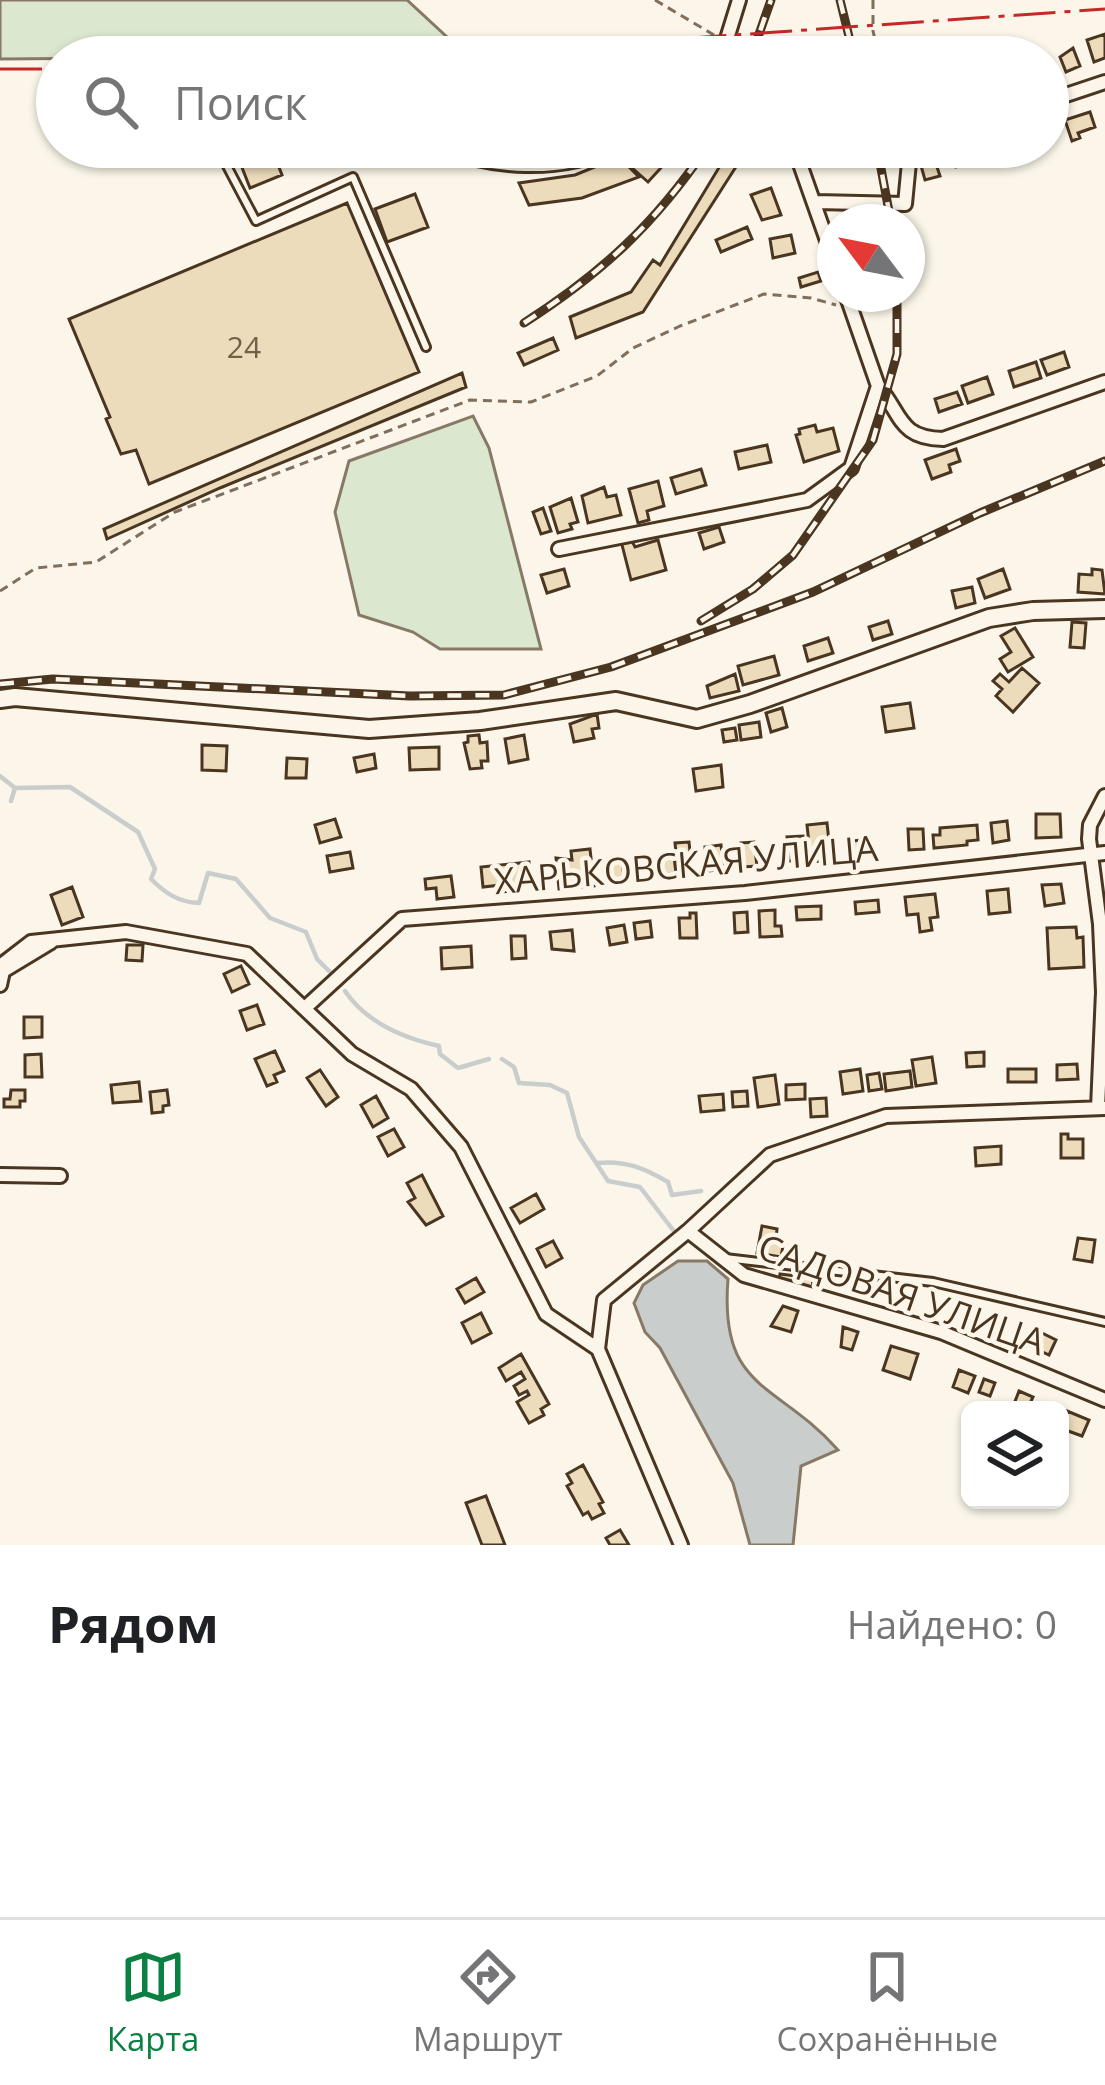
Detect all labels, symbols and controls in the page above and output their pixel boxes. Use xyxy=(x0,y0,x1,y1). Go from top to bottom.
search box xyxy=(36,36,1069,168)
icon: search xyxy=(78,69,144,135)
text: Поиск xyxy=(174,72,307,133)
north arrow xyxy=(817,204,925,312)
house number: 24 xyxy=(227,326,261,367)
street label: ХАРЬКОВСКАЯ УЛИЦА xyxy=(492,823,880,905)
street label: САДОВАЯ УЛИЦА xyxy=(752,1222,1052,1366)
map controls xyxy=(961,1401,1069,1509)
button: layers xyxy=(961,1401,1069,1509)
text: Рядом xyxy=(48,1588,219,1658)
text: Найдено: 0 xyxy=(847,1597,1057,1650)
tab: Карта xyxy=(107,1944,199,2061)
tab: Маршрут xyxy=(413,1944,563,2061)
tab: Сохранённые xyxy=(777,1944,998,2061)

